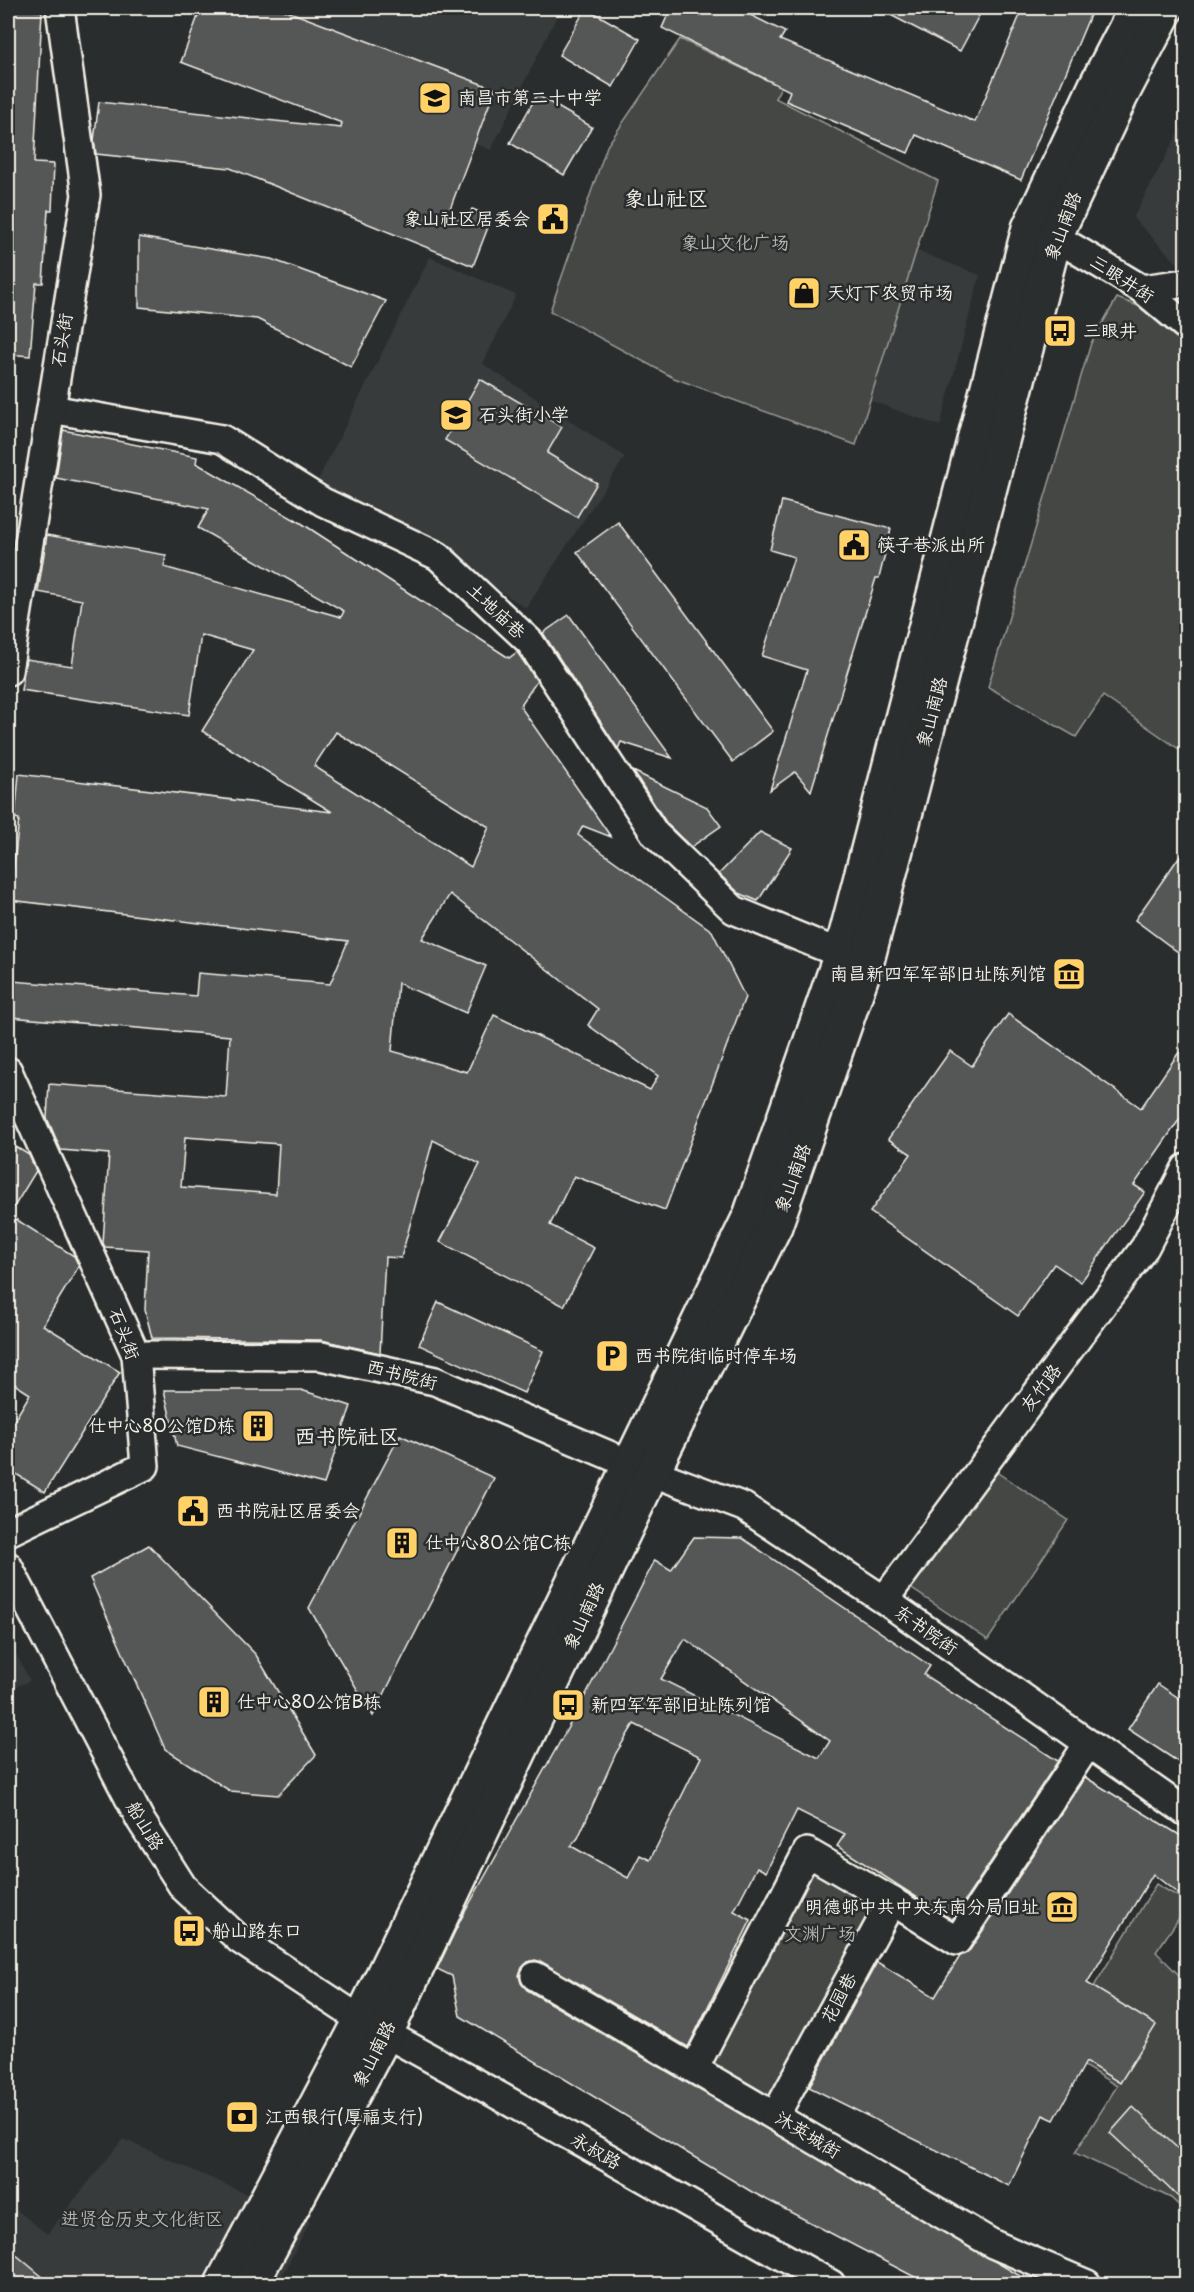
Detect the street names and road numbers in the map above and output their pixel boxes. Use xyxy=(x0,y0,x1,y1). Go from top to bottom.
street label: 象山南路 xyxy=(1036,187,1087,264)
street label: 三眼井街 xyxy=(1085,247,1160,309)
street label: 石头街 xyxy=(43,311,78,369)
street label: 土地庙巷 xyxy=(461,575,533,644)
street label: 象山南路 xyxy=(908,673,953,750)
street label: 象山南路 xyxy=(767,1139,817,1216)
street label: 石头街 xyxy=(103,1303,148,1364)
street label: 西书院街 xyxy=(364,1352,441,1395)
street label: 友竹路 xyxy=(1013,1357,1067,1417)
street label: 象山南路 xyxy=(555,1577,610,1654)
street label: 东书院街 xyxy=(890,1597,964,1660)
street label: 船山路 xyxy=(121,1795,172,1855)
street label: 花园巷 xyxy=(813,1967,862,2027)
street label: 象山南路 xyxy=(344,2015,401,2092)
street label: 沐英城街 xyxy=(771,2104,847,2164)
street label: 永叔路 xyxy=(567,2125,627,2175)

